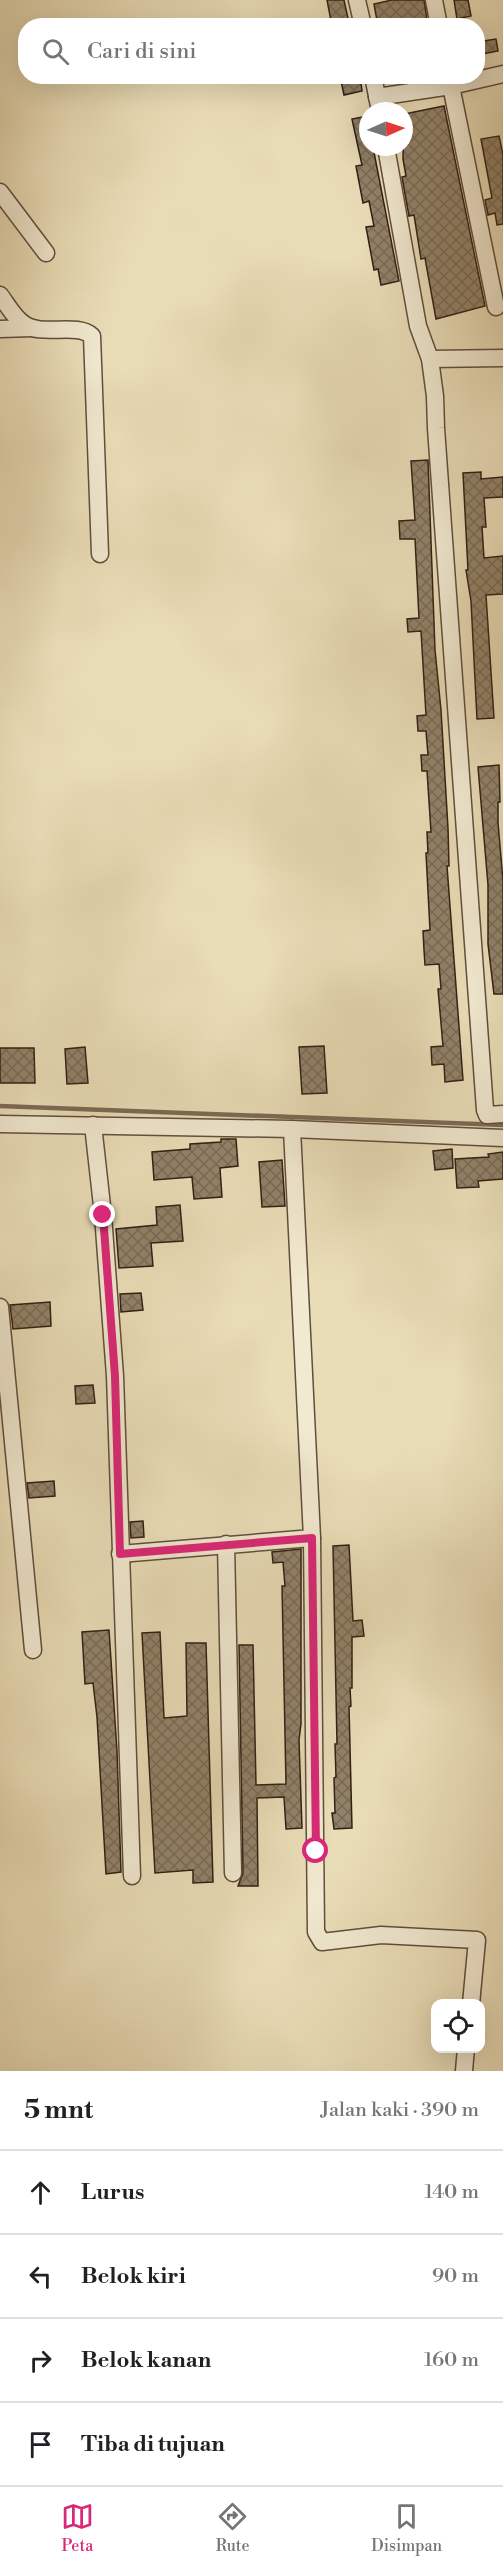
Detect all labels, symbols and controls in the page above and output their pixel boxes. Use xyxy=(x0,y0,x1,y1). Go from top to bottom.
search box xyxy=(18,18,485,84)
icon: search xyxy=(39,35,72,68)
text: Cari di sini xyxy=(87,38,197,65)
north arrow xyxy=(359,102,413,156)
route end xyxy=(89,1201,115,1227)
route start xyxy=(302,1837,328,1863)
map controls xyxy=(431,1999,485,2053)
button: locate xyxy=(431,1999,485,2053)
text: 5 mnt xyxy=(24,2094,93,2126)
text: Jalan kaki · 390 m xyxy=(320,2098,479,2123)
icon: ahead xyxy=(24,2176,57,2209)
text: Lurus xyxy=(81,2179,144,2206)
text: 140 m xyxy=(424,2180,479,2205)
icon: left xyxy=(24,2260,57,2293)
text: Belok kiri xyxy=(81,2263,186,2290)
text: 90 m xyxy=(432,2264,479,2289)
icon: right xyxy=(24,2344,57,2377)
text: Belok kanan xyxy=(81,2347,211,2374)
text: 160 m xyxy=(424,2348,479,2373)
icon: arrive xyxy=(24,2428,57,2461)
text: Tiba di tujuan xyxy=(81,2431,225,2458)
tab: Peta xyxy=(61,2500,94,2556)
tab: Rute xyxy=(216,2500,249,2556)
tab: Disimpan xyxy=(371,2500,442,2556)

